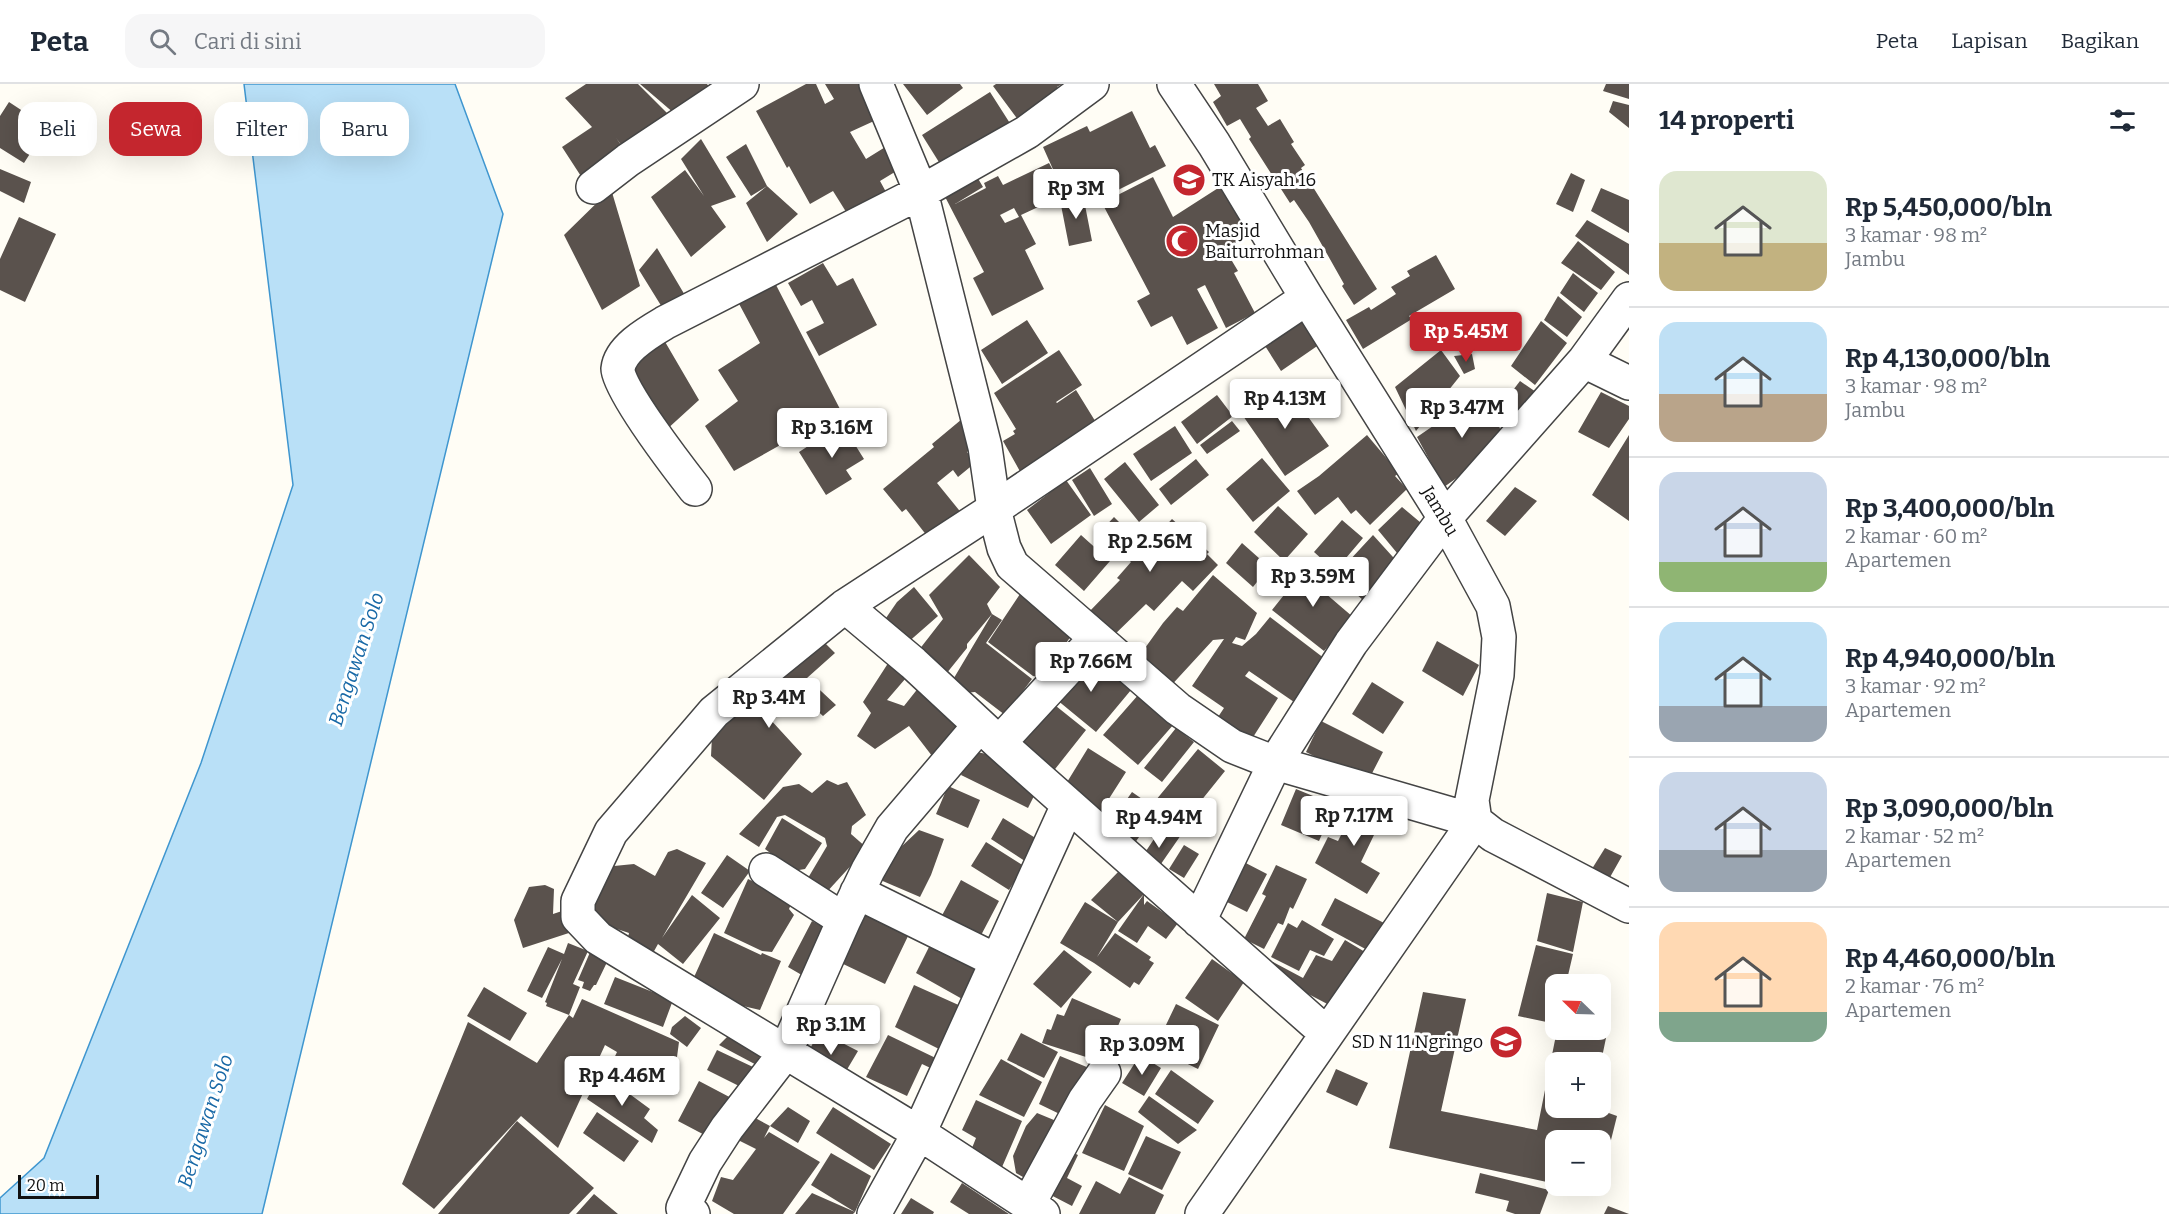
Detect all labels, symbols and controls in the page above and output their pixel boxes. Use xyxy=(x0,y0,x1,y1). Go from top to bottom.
search box xyxy=(125,14,545,68)
text: Peta xyxy=(30,25,89,58)
icon: search xyxy=(146,25,179,58)
text: Cari di sini xyxy=(194,28,301,55)
text: Peta xyxy=(1876,28,1918,54)
text: Lapisan xyxy=(1951,28,2028,54)
text: Bagikan xyxy=(2061,28,2139,54)
chip: Beli xyxy=(18,102,97,156)
chip: Sewa xyxy=(109,102,202,156)
chip: Filter xyxy=(214,102,308,156)
chip: Baru xyxy=(320,102,409,156)
icon: filters xyxy=(2106,104,2139,137)
text: 14 properti xyxy=(1659,105,1794,136)
school or university icon: TK Aisyah 16 xyxy=(1171,162,1207,198)
pin: Rp 3M xyxy=(1034,169,1118,220)
place label: TK Aisyah 16 xyxy=(1212,169,1316,191)
text: Rp 3M xyxy=(1047,176,1105,200)
text: Rp 5,450,000/bln xyxy=(1845,192,2052,223)
icon: home xyxy=(1707,195,1779,267)
place label: Masjid Baiturrohman xyxy=(1205,220,1325,263)
mosque icon: Masjid Baiturrohman xyxy=(1164,223,1200,259)
text: 3 kamar · 98 m² xyxy=(1845,223,1987,247)
text: Jambu xyxy=(1845,247,1905,271)
pin: Rp 5.45M xyxy=(1404,312,1528,363)
text: Rp 5.45M xyxy=(1424,319,1508,343)
text: Rp 4,130,000/bln xyxy=(1845,343,2050,374)
icon: home xyxy=(1707,346,1779,418)
text: 3 kamar · 98 m² xyxy=(1845,374,1987,398)
pin: Rp 4.13M xyxy=(1223,379,1347,430)
text: Rp 4.13M xyxy=(1244,386,1326,410)
pin: Rp 3.47M xyxy=(1400,388,1524,439)
text: Rp 3.47M xyxy=(1420,395,1504,419)
text: Jambu xyxy=(1845,398,1905,422)
pin: Rp 3.16M xyxy=(770,408,894,459)
text: Rp 3.16M xyxy=(791,415,873,439)
street label: Jambu xyxy=(1416,481,1463,540)
text: Rp 3,400,000/bln xyxy=(1845,493,2055,524)
icon: home xyxy=(1707,496,1779,568)
pin: Rp 2.56M xyxy=(1088,522,1212,573)
text: 2 kamar · 60 m² xyxy=(1845,524,1987,548)
text: Rp 2.56M xyxy=(1107,529,1193,553)
text: Apartemen xyxy=(1845,548,1951,572)
pin: Rp 3.59M xyxy=(1251,557,1375,608)
text: Rp 3.59M xyxy=(1271,564,1355,588)
water label: Bengawan Solo xyxy=(323,589,389,729)
pin: Rp 7.66M xyxy=(1029,642,1153,693)
text: Rp 4,940,000/bln xyxy=(1845,643,2055,674)
icon: home xyxy=(1707,646,1779,718)
text: Rp 7.66M xyxy=(1049,649,1133,673)
text: 3 kamar · 92 m² xyxy=(1845,674,1986,698)
pin: Rp 3.4M xyxy=(714,678,824,729)
text: Rp 3.4M xyxy=(732,685,806,709)
text: Apartemen xyxy=(1845,698,1951,722)
text: Rp 3,090,000/bln xyxy=(1845,793,2053,824)
pin: Rp 7.17M xyxy=(1292,796,1416,847)
icon: home xyxy=(1707,796,1779,868)
pin: Rp 4.94M xyxy=(1097,798,1221,849)
text: Rp 7.17M xyxy=(1315,803,1393,827)
text: Rp 4.94M xyxy=(1116,805,1202,829)
text: 2 kamar · 52 m² xyxy=(1845,824,1984,848)
text: Apartemen xyxy=(1845,848,1951,872)
text: Rp 4,460,000/bln xyxy=(1845,943,2055,974)
icon: home xyxy=(1707,946,1779,1018)
north arrow xyxy=(1545,974,1611,1040)
map controls xyxy=(1545,974,1611,1196)
text: 2 kamar · 76 m² xyxy=(1845,974,1984,998)
text: Apartemen xyxy=(1845,998,1951,1022)
pin: Rp 3.1M xyxy=(776,1005,886,1056)
text: Rp 3.1M xyxy=(796,1012,866,1036)
school or university icon: SD N 11 Ngringo xyxy=(1488,1024,1524,1060)
pin: Rp 3.09M xyxy=(1080,1025,1204,1076)
place label: SD N 11 Ngringo xyxy=(1351,1031,1483,1053)
text: Rp 3.09M xyxy=(1099,1032,1185,1056)
water label: Bengawan Solo xyxy=(172,1051,238,1191)
button: + xyxy=(1545,1052,1611,1118)
pin: Rp 4.46M xyxy=(560,1056,684,1107)
text: Rp 4.46M xyxy=(579,1063,665,1087)
button: − xyxy=(1545,1130,1611,1196)
scale bar xyxy=(18,1172,99,1200)
text: 20 m xyxy=(27,1176,64,1195)

